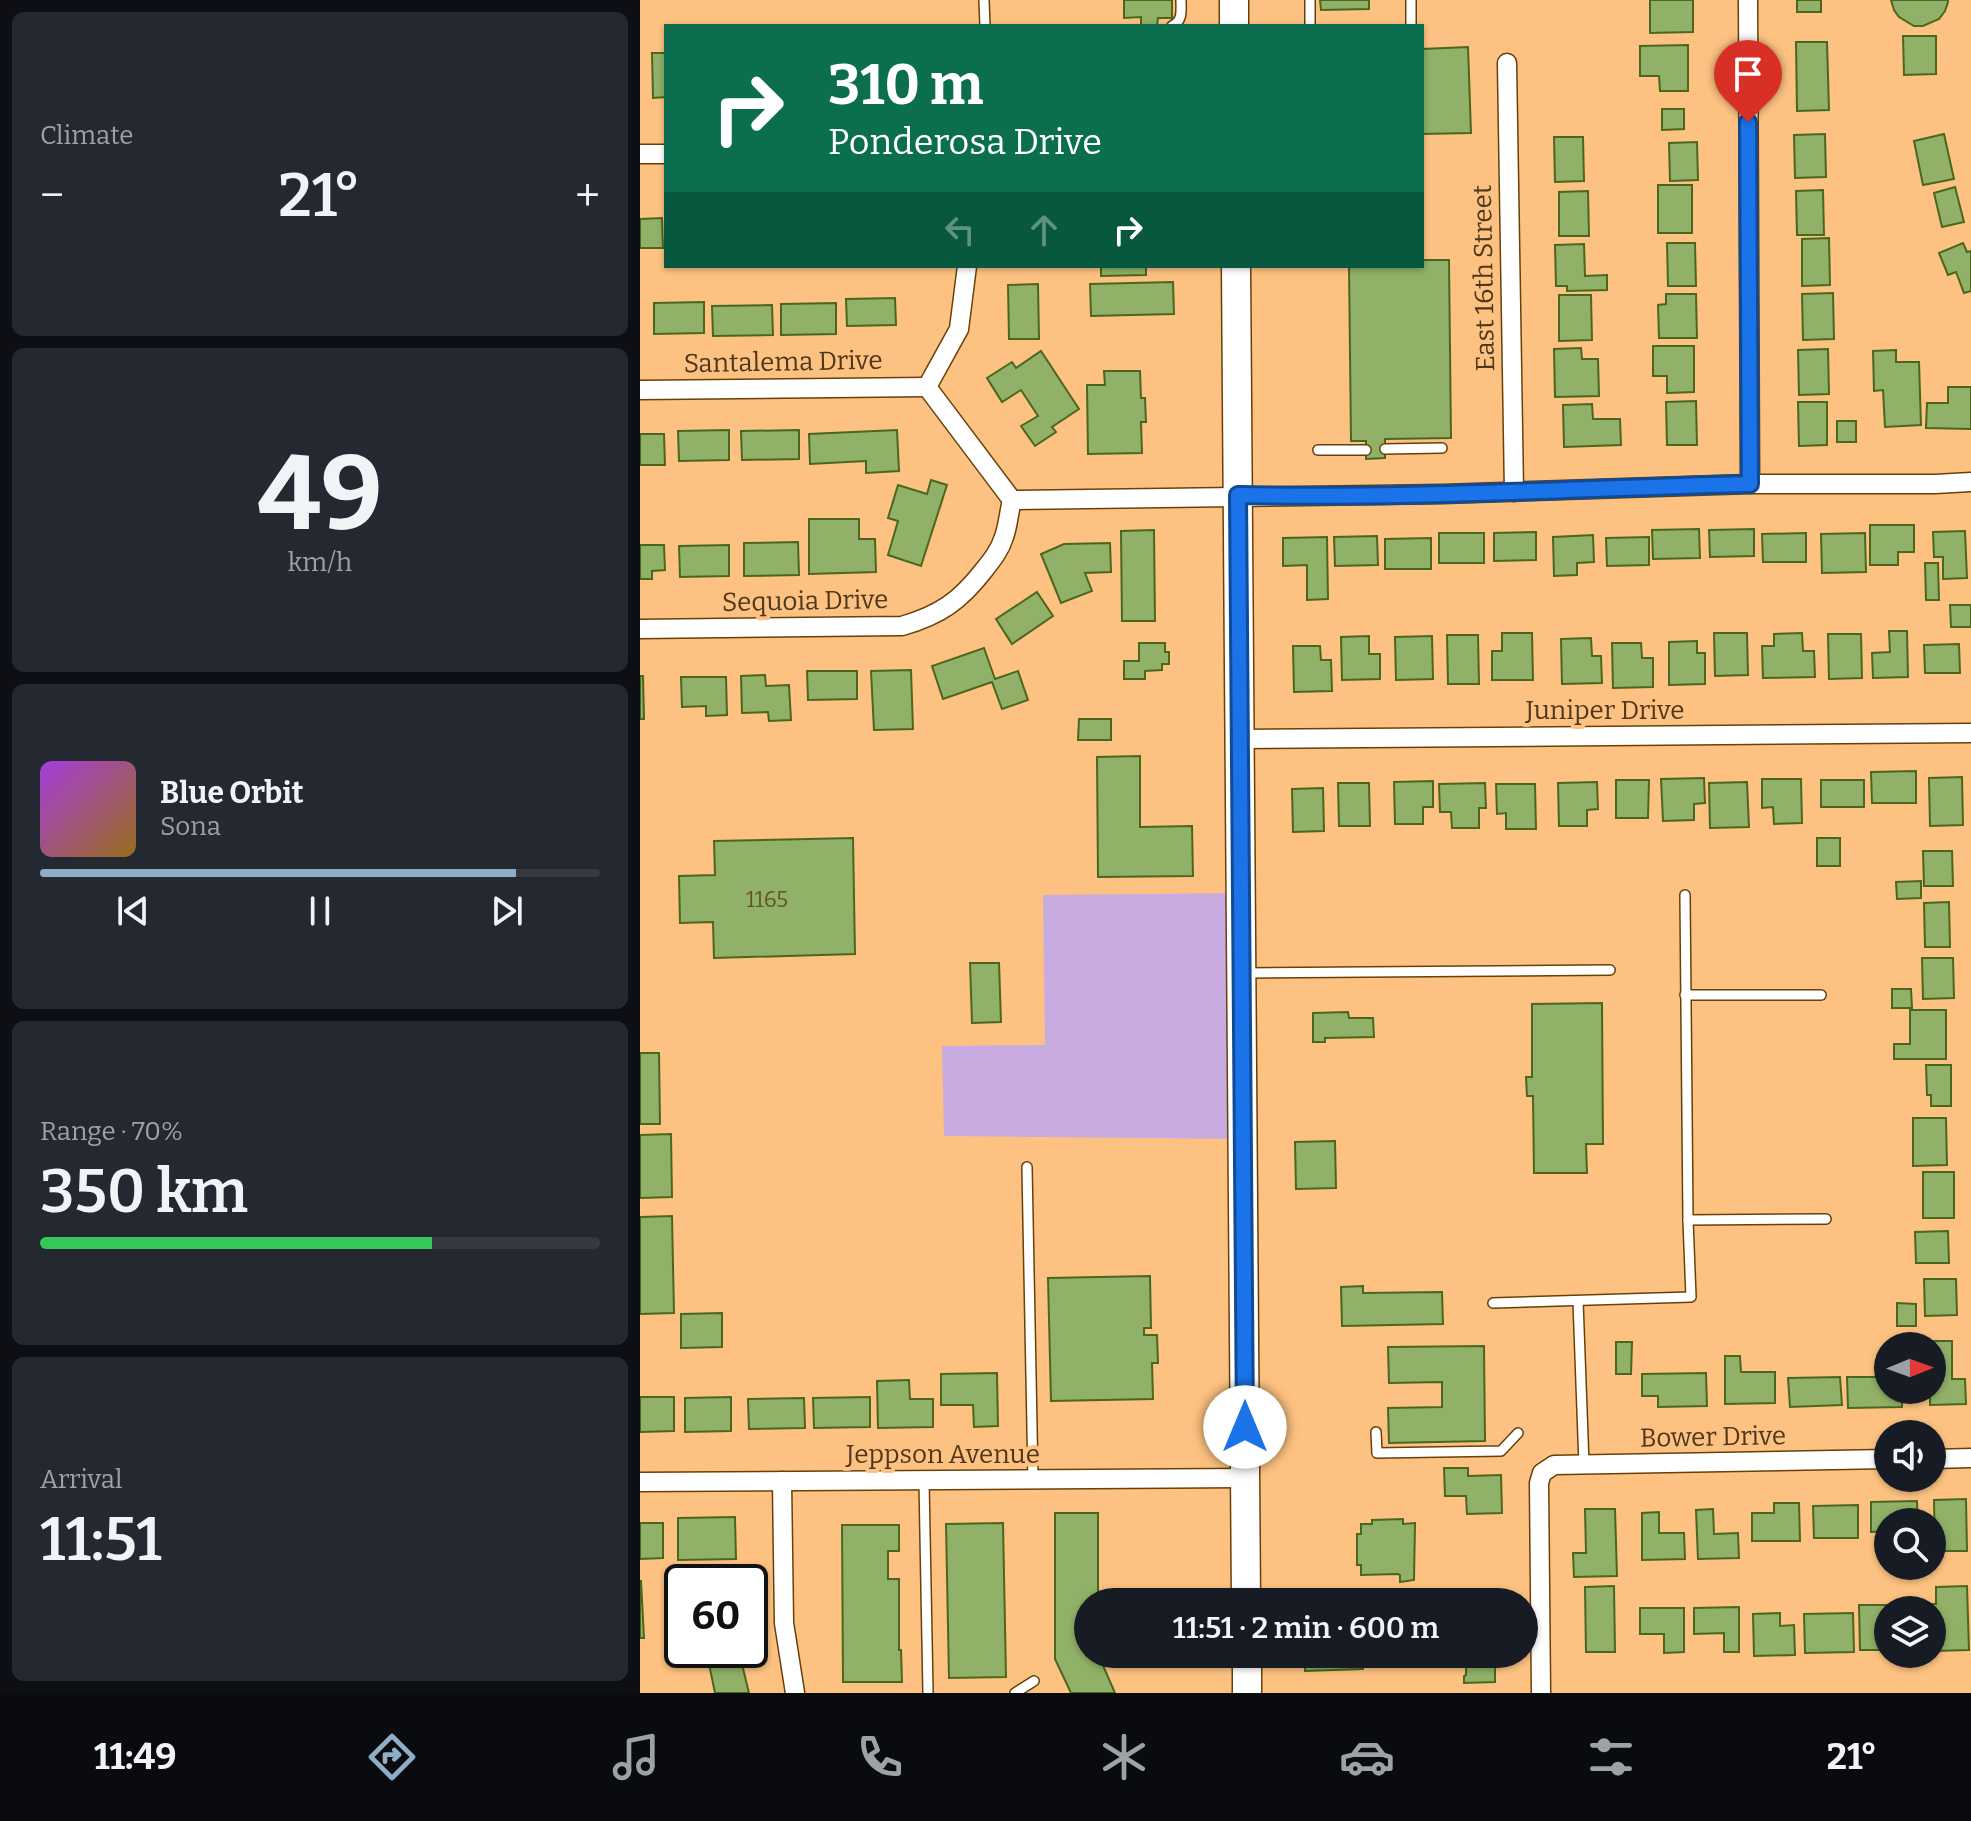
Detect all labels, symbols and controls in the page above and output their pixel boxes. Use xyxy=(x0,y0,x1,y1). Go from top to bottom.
pin xyxy=(1714,40,1782,122)
text: 310 m xyxy=(828,52,984,119)
icon: arrive xyxy=(1726,52,1770,96)
icon: right xyxy=(696,56,800,160)
text: Climate xyxy=(40,120,134,151)
text: Ponderosa Drive xyxy=(828,120,1102,164)
text: 21° xyxy=(278,160,361,232)
text: − xyxy=(40,169,64,222)
text: + xyxy=(575,169,600,222)
street label: East 16th Street xyxy=(1467,184,1501,372)
icon: left xyxy=(938,208,982,252)
icon: ahead xyxy=(1022,208,1066,252)
icon: right xyxy=(1106,208,1150,252)
street label: Santalema Drive xyxy=(683,345,883,379)
text: 49 xyxy=(258,432,382,557)
text: km/h xyxy=(288,547,352,578)
street label: Sequoia Drive xyxy=(721,584,889,618)
street label: Juniper Drive xyxy=(1524,695,1685,726)
text: Blue Orbit xyxy=(160,775,304,811)
text: Sona xyxy=(160,811,221,842)
house number: 1165 xyxy=(746,886,788,913)
icon: previous xyxy=(111,889,155,933)
icon: pause xyxy=(298,889,342,933)
icon: next xyxy=(485,889,529,933)
text: Range · 70% xyxy=(40,1116,183,1147)
text: 350 km xyxy=(40,1156,248,1228)
north arrow xyxy=(1874,1332,1946,1404)
map controls xyxy=(1874,1332,1946,1668)
position arrow xyxy=(1203,1385,1287,1469)
street label: Bower Drive xyxy=(1640,1420,1786,1454)
button: sound xyxy=(1874,1420,1946,1492)
street label: Jeppson Avenue xyxy=(845,1439,1040,1470)
text: Arrival xyxy=(40,1464,122,1495)
text: 11:51 xyxy=(40,1504,162,1576)
button: search xyxy=(1874,1508,1946,1580)
speed limit sign: 60 xyxy=(664,1564,768,1668)
button: layers xyxy=(1874,1596,1946,1668)
text: 11:51 · 2 min · 600 m xyxy=(1173,1610,1439,1646)
icon: directions xyxy=(364,1729,420,1785)
icon: music xyxy=(608,1729,664,1785)
icon: phone xyxy=(852,1729,908,1785)
icon: climate xyxy=(1096,1729,1152,1785)
icon: car xyxy=(1339,1729,1395,1785)
icon: filters xyxy=(1583,1729,1639,1785)
text: 11:49 xyxy=(94,1735,177,1779)
text: 21° xyxy=(1827,1735,1877,1779)

